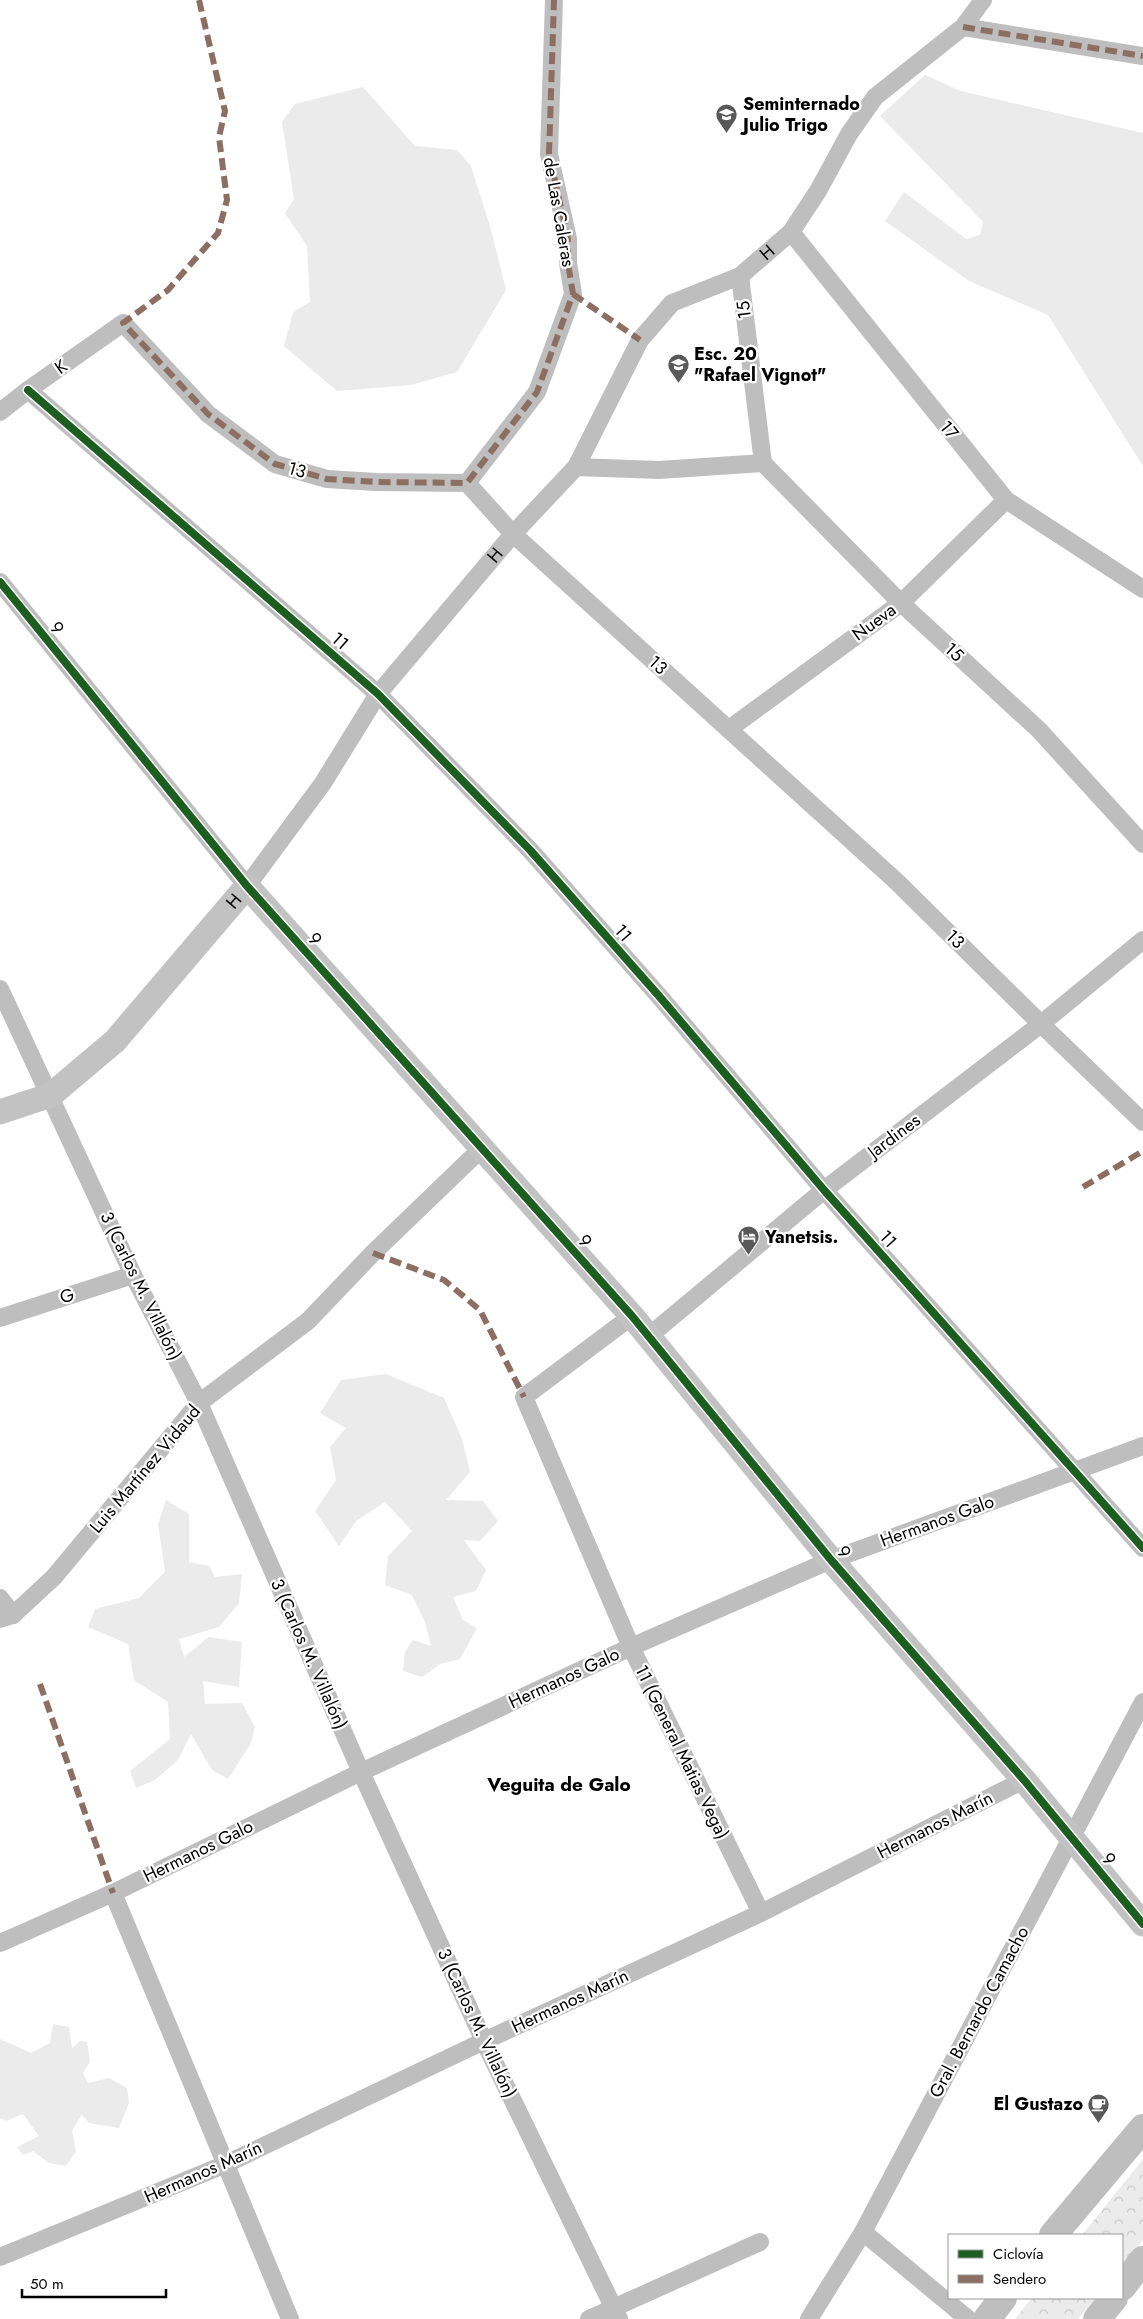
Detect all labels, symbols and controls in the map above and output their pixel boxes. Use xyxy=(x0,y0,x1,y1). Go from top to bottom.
place label: Seminternado Julio Trigo xyxy=(740,91,860,138)
school or university icon: Seminternado Julio Trigo xyxy=(715,102,739,133)
street label: de Las Caleras xyxy=(537,155,581,269)
street label: H xyxy=(754,238,781,266)
street label: 15 xyxy=(730,299,758,321)
place label: Esc. 20 "Rafael Vignot" xyxy=(694,341,826,388)
school or university icon: Esc. 20 "Rafael Vignot" xyxy=(666,352,690,383)
street label: K xyxy=(49,353,73,381)
street label: 17 xyxy=(933,415,965,445)
street label: 13 xyxy=(285,455,309,485)
street label: H xyxy=(481,542,509,568)
street label: Nueva xyxy=(847,597,901,647)
street label: 9 xyxy=(44,616,70,640)
street label: 11 xyxy=(325,626,355,656)
street label: 15 xyxy=(938,636,970,668)
street label: 13 xyxy=(643,649,673,681)
street label: H xyxy=(220,888,248,915)
street label: 11 xyxy=(608,918,638,948)
street label: 13 xyxy=(939,923,971,955)
street label: 9 xyxy=(302,926,328,952)
street label: Jardines xyxy=(861,1108,926,1166)
street label: 3 (Carlos M. Villalón) xyxy=(94,1207,188,1365)
place label: Yanetsis. xyxy=(764,1224,838,1250)
street label: 11 xyxy=(873,1224,903,1254)
hotel icon: Yanetsis. xyxy=(737,1225,761,1256)
street label: 9 xyxy=(572,1228,598,1254)
street label: G xyxy=(56,1281,78,1311)
street label: Luis Martínez Vidaud xyxy=(84,1399,206,1539)
street label: Hermanos Galo xyxy=(876,1488,998,1554)
street label: 9 xyxy=(831,1540,857,1564)
street label: 3 (Carlos M. Villalón) xyxy=(264,1575,354,1733)
street label: Hermanos Galo xyxy=(504,1641,624,1715)
street label: 11 (General Matias Vega) xyxy=(628,1660,736,1844)
district label: Veguita de Galo xyxy=(486,1771,631,1798)
street label: Hermanos Marín xyxy=(873,1785,997,1865)
street label: Hermanos Galo xyxy=(139,1813,258,1889)
street label: 9 xyxy=(1096,1847,1122,1871)
street label: Gral. Bernardo Camacho xyxy=(923,1922,1035,2102)
street label: 3 (Carlos M. Villalón) xyxy=(431,1944,523,2102)
street label: Hermanos Marín xyxy=(507,1962,633,2040)
place label: El Gustazo xyxy=(994,2091,1083,2117)
cafe icon: El Gustazo xyxy=(1087,2092,1111,2123)
street label: Hermanos Marín xyxy=(140,2134,266,2210)
legend xyxy=(948,2234,1123,2299)
text: Ciclovía xyxy=(993,2243,1043,2265)
scale bar xyxy=(22,2266,166,2298)
text: Sendero xyxy=(993,2268,1046,2290)
text: 50 m xyxy=(30,2273,64,2295)

